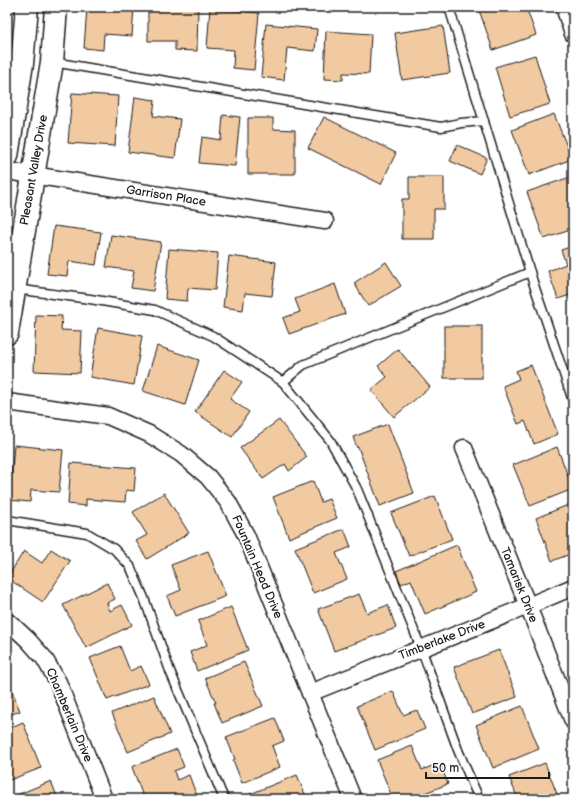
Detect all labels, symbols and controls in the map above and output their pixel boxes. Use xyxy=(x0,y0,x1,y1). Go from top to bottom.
street label: Pleasant Valley Drive xyxy=(17,114,51,226)
street label: Garrison Place xyxy=(125,182,207,210)
street label: Fountain Head Drive xyxy=(228,513,286,621)
street label: Tamarisk Drive xyxy=(497,545,541,625)
street label: Timberlake Drive xyxy=(397,617,487,663)
street label: Chamberlain Drive xyxy=(42,666,96,764)
scale bar xyxy=(426,754,549,780)
text: 50 m xyxy=(432,761,459,776)

